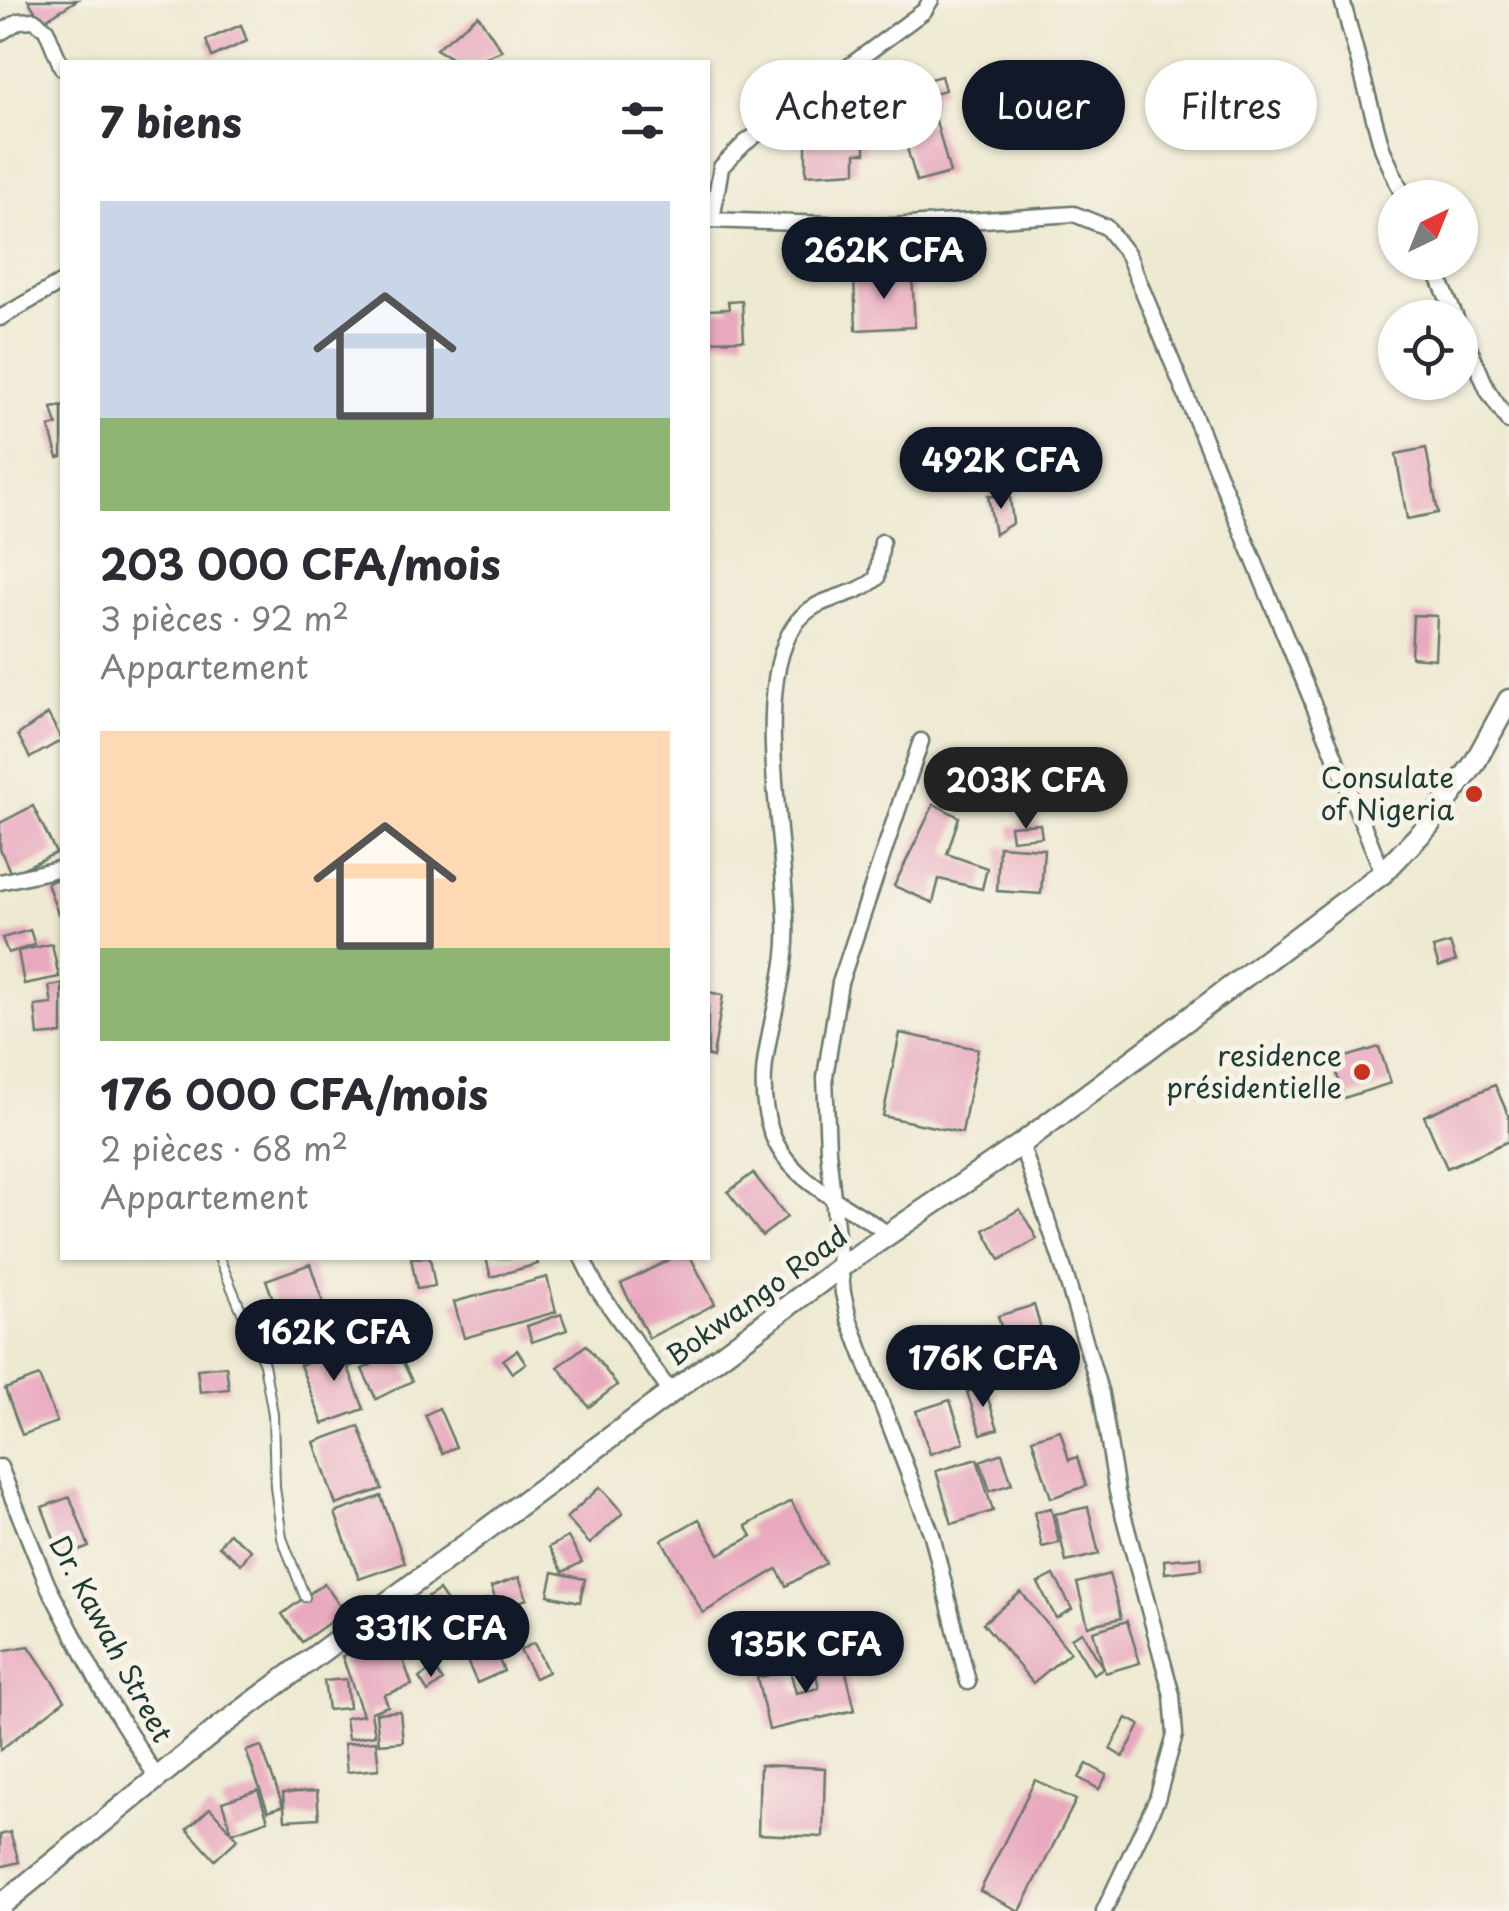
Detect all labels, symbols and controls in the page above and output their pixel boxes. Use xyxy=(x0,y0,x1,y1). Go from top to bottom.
chip: Acheter xyxy=(740,60,942,150)
chip: Louer xyxy=(962,60,1125,150)
chip: Filtres xyxy=(1145,60,1317,150)
text: 7 biens xyxy=(100,89,242,152)
icon: filters xyxy=(615,93,670,148)
north arrow xyxy=(1378,180,1478,280)
map controls xyxy=(1378,180,1478,400)
pin: 262K CFA xyxy=(781,217,987,302)
text: 262K CFA xyxy=(804,225,964,273)
icon: home xyxy=(295,266,475,446)
button: locate xyxy=(1378,300,1478,400)
pin: 492K CFA xyxy=(898,427,1104,512)
text: 492K CFA xyxy=(922,435,1080,483)
text: 203 000 CFA/mois xyxy=(100,531,501,594)
text: 3 pièces · 92 m² xyxy=(100,594,349,642)
text: Appartement xyxy=(100,642,309,690)
pin: 203K CFA xyxy=(923,747,1129,832)
text: 203K CFA xyxy=(946,755,1106,803)
place label: Consulate of Nigeria xyxy=(1321,755,1454,830)
marker: Consulate of Nigeria xyxy=(1463,783,1485,805)
icon: home xyxy=(295,796,475,976)
place label: residence présidentielle xyxy=(1166,1033,1342,1108)
text: 176 000 CFA/mois xyxy=(100,1061,488,1124)
marker: residence présidentielle xyxy=(1351,1061,1373,1083)
text: 2 pièces · 68 m² xyxy=(100,1124,348,1172)
text: Appartement xyxy=(100,1172,309,1220)
street label: Bokwango Road xyxy=(656,1214,856,1376)
pin: 162K CFA xyxy=(231,1299,437,1384)
text: 162K CFA xyxy=(257,1307,411,1355)
pin: 176K CFA xyxy=(880,1325,1086,1410)
text: 176K CFA xyxy=(908,1333,1058,1381)
street label: Dr. Kawah Street xyxy=(40,1527,185,1749)
pin: 331K CFA xyxy=(328,1595,534,1680)
text: 331K CFA xyxy=(354,1603,508,1651)
pin: 135K CFA xyxy=(703,1611,909,1696)
text: 135K CFA xyxy=(730,1619,882,1667)

